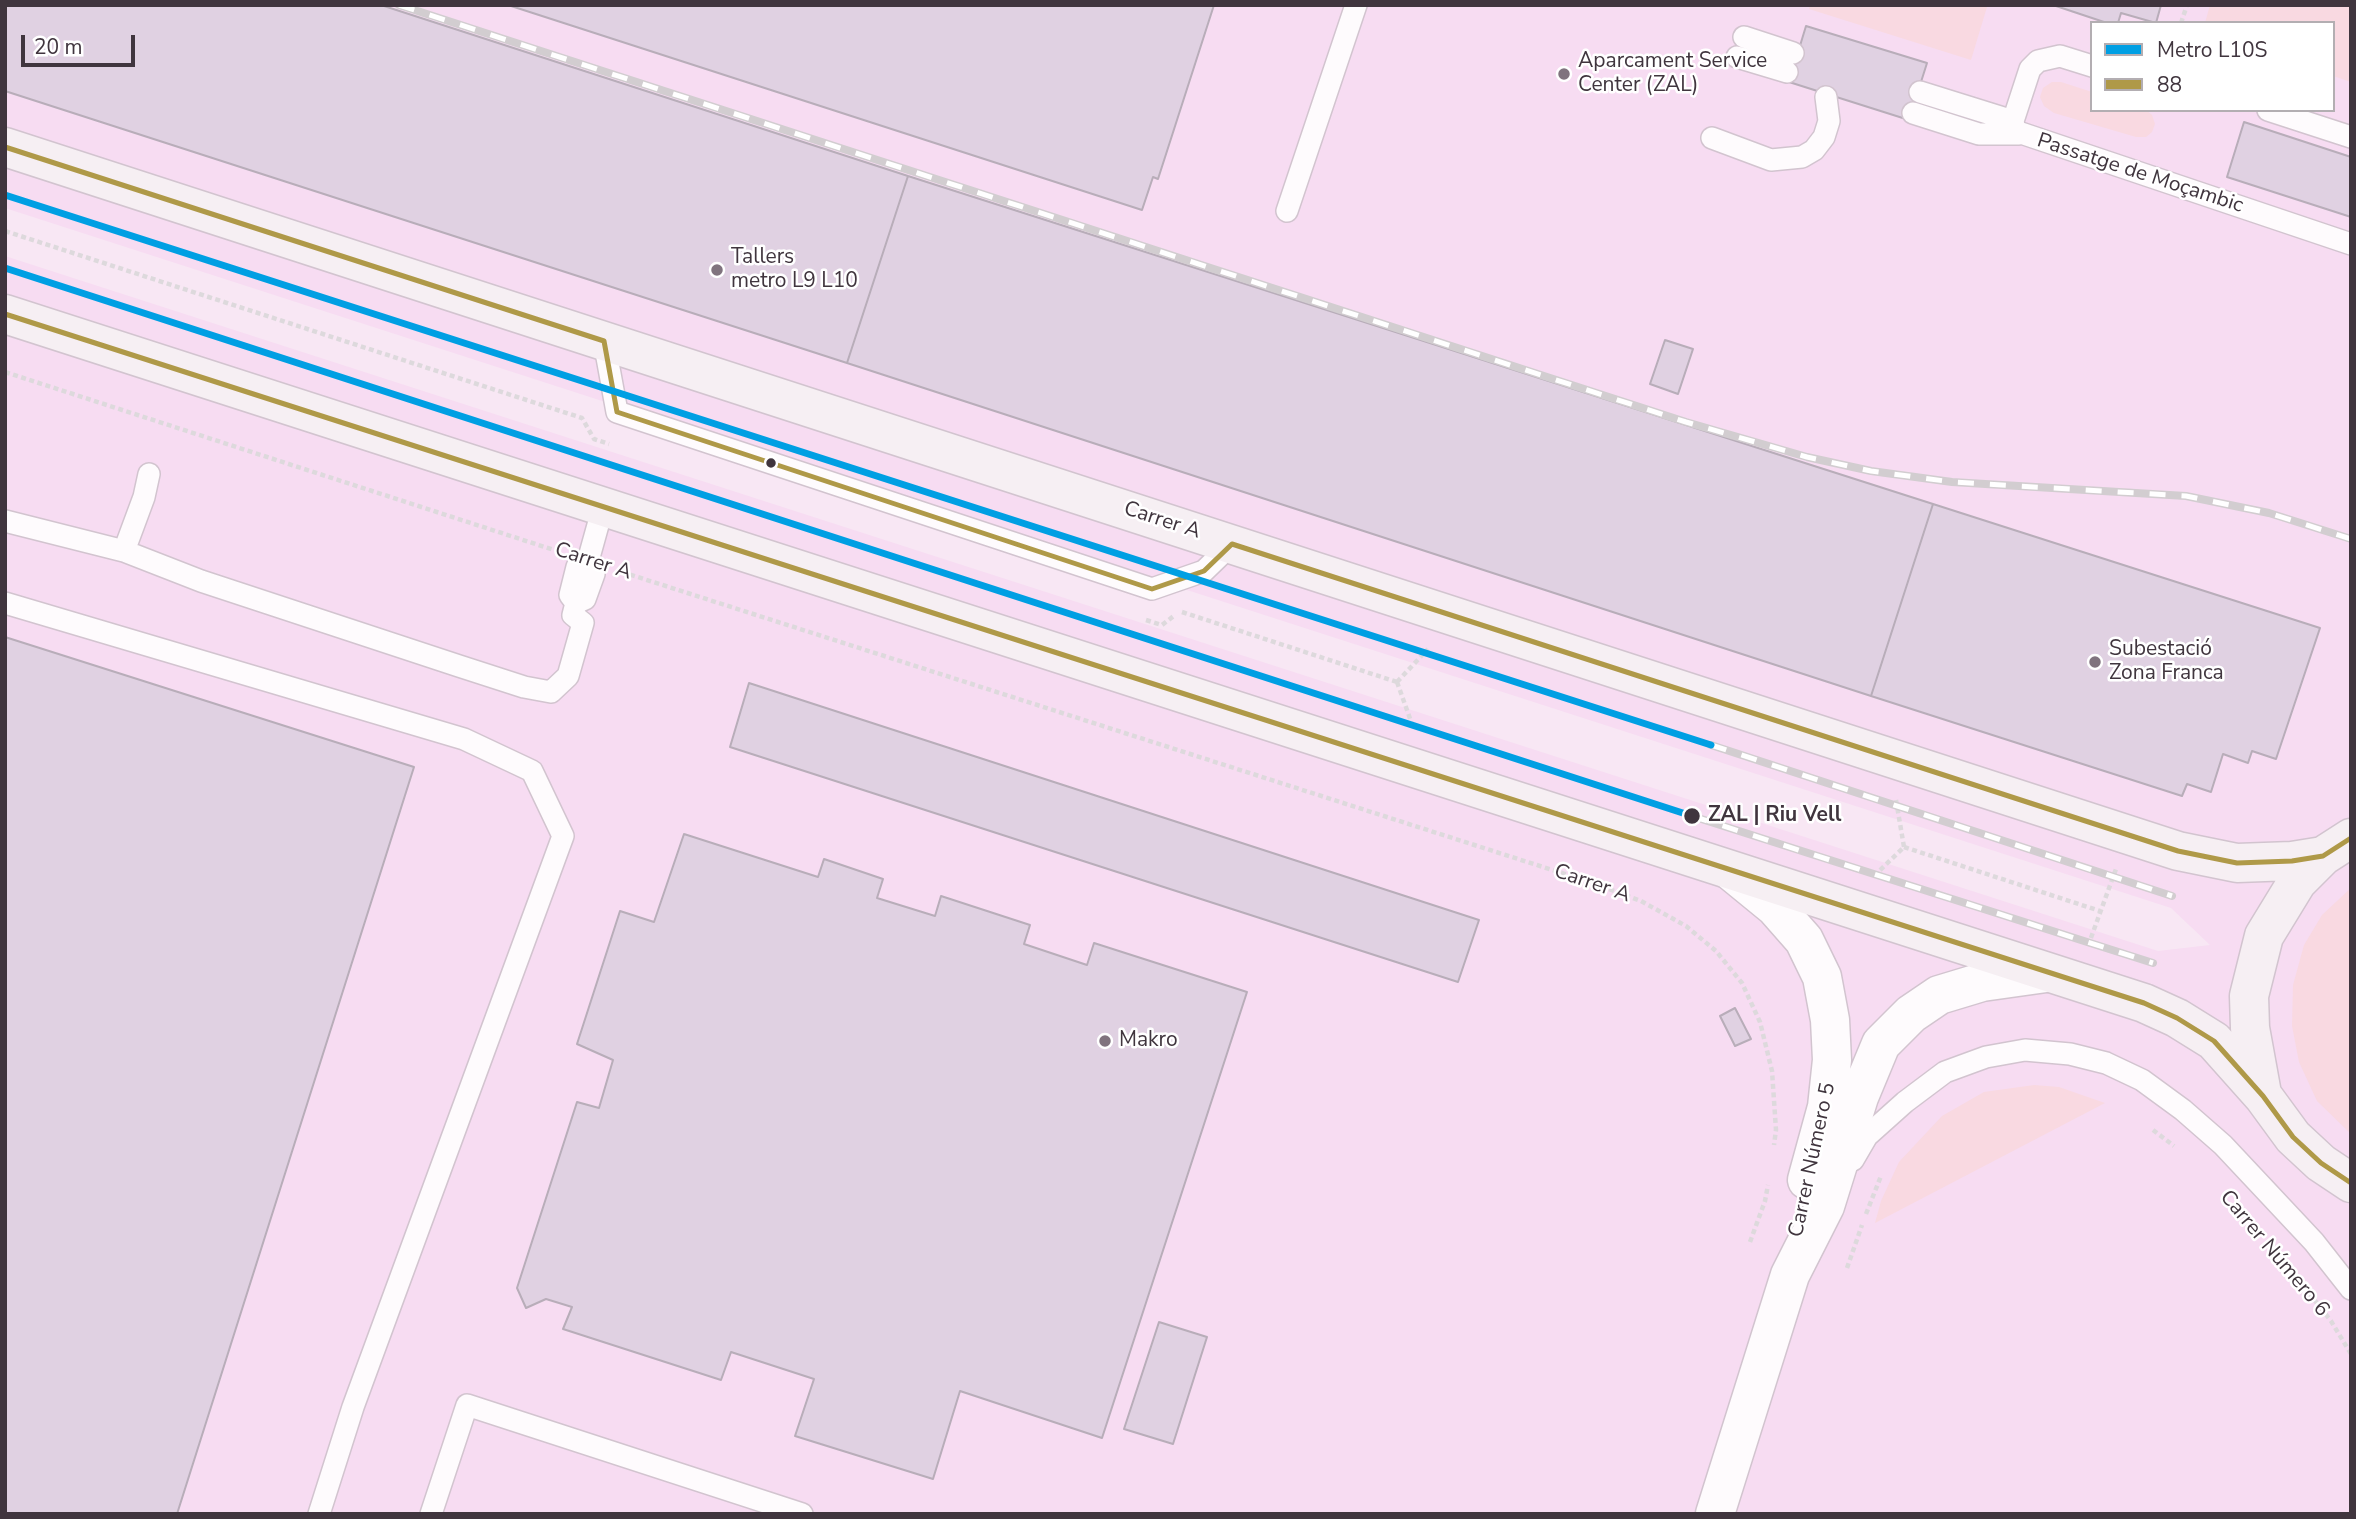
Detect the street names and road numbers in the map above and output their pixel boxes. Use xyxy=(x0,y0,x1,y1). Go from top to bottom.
street label: Passatge de Moçambic xyxy=(2034,129,2246,219)
street label: Carrer A xyxy=(1120,497,1204,545)
street label: Carrer A xyxy=(551,538,635,586)
street label: Carrer A xyxy=(1550,859,1634,909)
street label: Carrer Número 5 xyxy=(1784,1080,1842,1240)
street label: Carrer Número 6 xyxy=(2214,1186,2334,1322)

